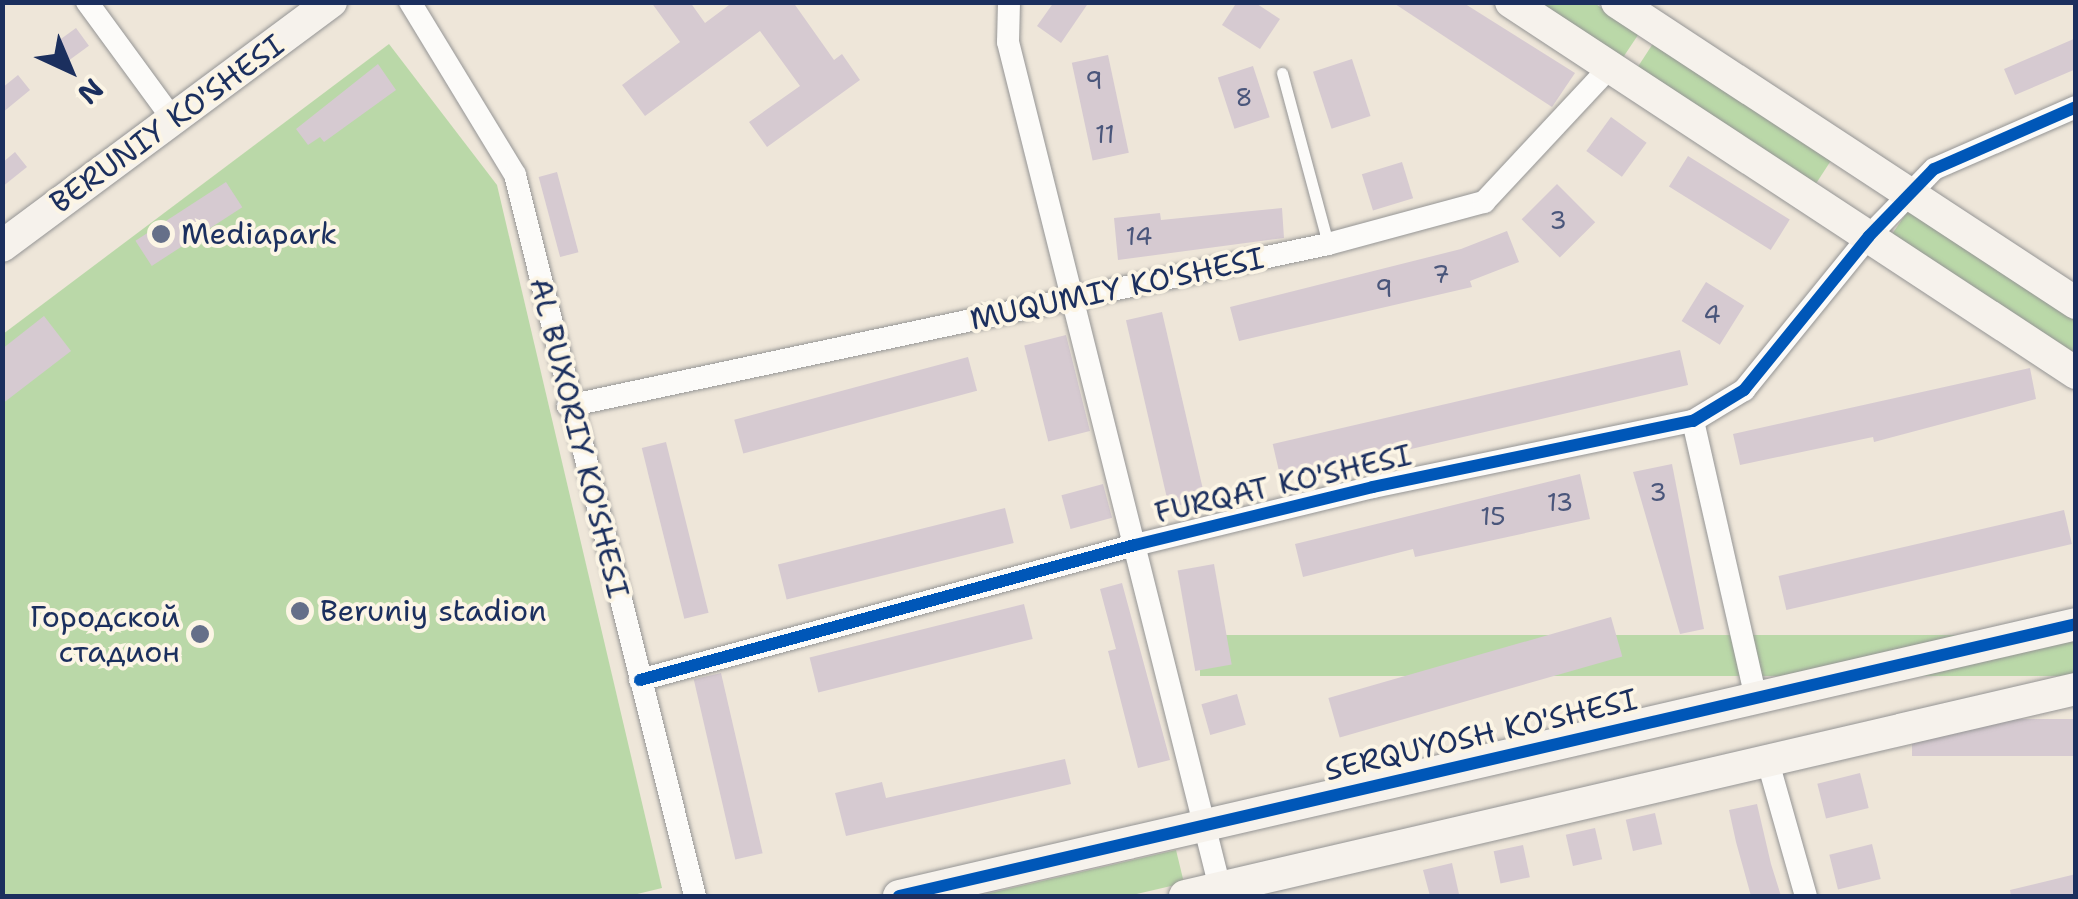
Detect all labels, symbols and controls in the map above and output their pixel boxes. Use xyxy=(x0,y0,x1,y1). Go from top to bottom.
north arrow xyxy=(20,20,120,120)
street label: BERUNIY KO'SHESI xyxy=(43,27,291,221)
house number: 9 xyxy=(1085,65,1103,95)
house number: 8 xyxy=(1235,82,1253,112)
house number: 11 xyxy=(1095,119,1115,149)
house number: 3 xyxy=(1549,205,1567,235)
place label: Mediapark xyxy=(181,216,337,252)
house number: 14 xyxy=(1126,221,1152,251)
marker: Mediapark xyxy=(150,223,172,245)
street label: MUQUMIY KO'SHESI xyxy=(967,240,1267,338)
house number: 7 xyxy=(1432,259,1450,289)
house number: 9 xyxy=(1375,273,1393,303)
street label: AL BUXORIY KO'SHESI xyxy=(522,274,636,602)
house number: 4 xyxy=(1703,299,1721,329)
street label: FURQAT KO'SHESI xyxy=(1151,437,1415,531)
house number: 3 xyxy=(1649,477,1667,507)
house number: 13 xyxy=(1547,487,1573,517)
house number: 15 xyxy=(1480,501,1506,531)
place label: Beruniy stadion xyxy=(320,593,547,629)
place label: Городской стадион xyxy=(30,599,180,670)
marker: Beruniy stadion xyxy=(289,600,311,622)
marker: Городской стадион xyxy=(189,623,211,645)
street label: SERQUYOSH KO'SHESI xyxy=(1321,682,1641,788)

